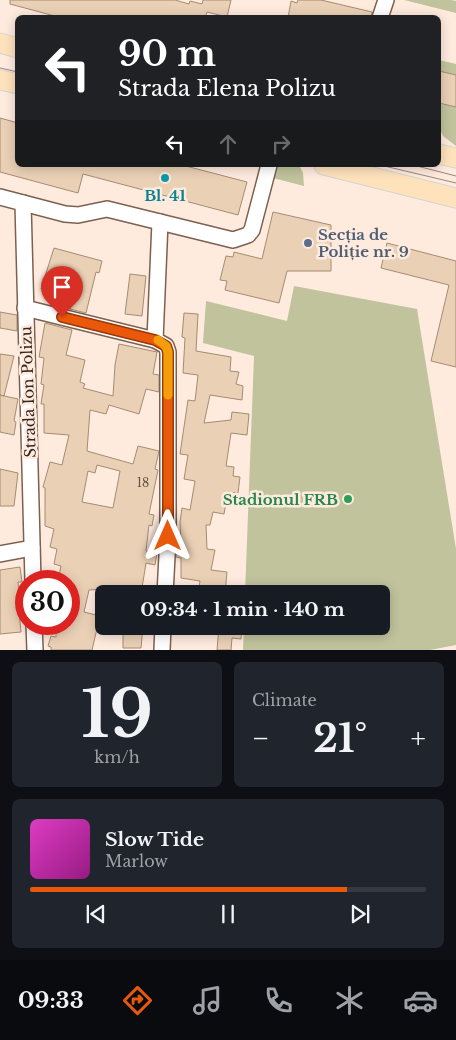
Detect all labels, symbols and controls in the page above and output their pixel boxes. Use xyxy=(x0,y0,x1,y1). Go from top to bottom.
text: 90 m xyxy=(118,32,216,75)
icon: left xyxy=(35,35,100,100)
text: Strada Elena Polizu xyxy=(118,75,336,102)
icon: left xyxy=(161,130,189,158)
icon: ahead xyxy=(214,130,242,158)
icon: right xyxy=(267,130,295,158)
marker: Bl. 41 xyxy=(159,172,171,184)
place label: Bl. 41 xyxy=(144,186,186,205)
place label: Secția de Poliție nr. 9 xyxy=(318,225,409,261)
marker: Secția de Poliție nr. 9 xyxy=(302,237,314,249)
pin xyxy=(41,266,83,317)
icon: arrive xyxy=(48,273,76,301)
street label: Strada Ion Polizu xyxy=(16,326,40,458)
house number: 18 xyxy=(137,475,149,490)
place label: Stadionul FRB xyxy=(223,490,338,509)
marker: Stadionul FRB xyxy=(342,493,354,505)
position arrow xyxy=(141,509,193,561)
speed limit sign: 30 xyxy=(15,570,80,635)
text: 09:34 · 1 min · 140 m xyxy=(140,598,345,621)
text: 19 xyxy=(81,674,153,755)
text: Climate xyxy=(252,690,317,710)
text: 21° xyxy=(313,715,367,762)
text: − xyxy=(252,721,270,756)
text: + xyxy=(411,721,426,756)
text: km/h xyxy=(94,747,140,767)
text: Slow Tide xyxy=(105,828,204,851)
text: Marlow xyxy=(105,851,168,871)
icon: previous xyxy=(82,900,110,928)
icon: pause xyxy=(214,900,242,928)
icon: next xyxy=(346,900,374,928)
icon: directions xyxy=(120,983,155,1018)
icon: music xyxy=(190,983,225,1018)
icon: phone xyxy=(261,983,296,1018)
icon: climate xyxy=(332,983,367,1018)
icon: car xyxy=(403,983,438,1018)
text: 09:33 xyxy=(18,987,84,1014)

